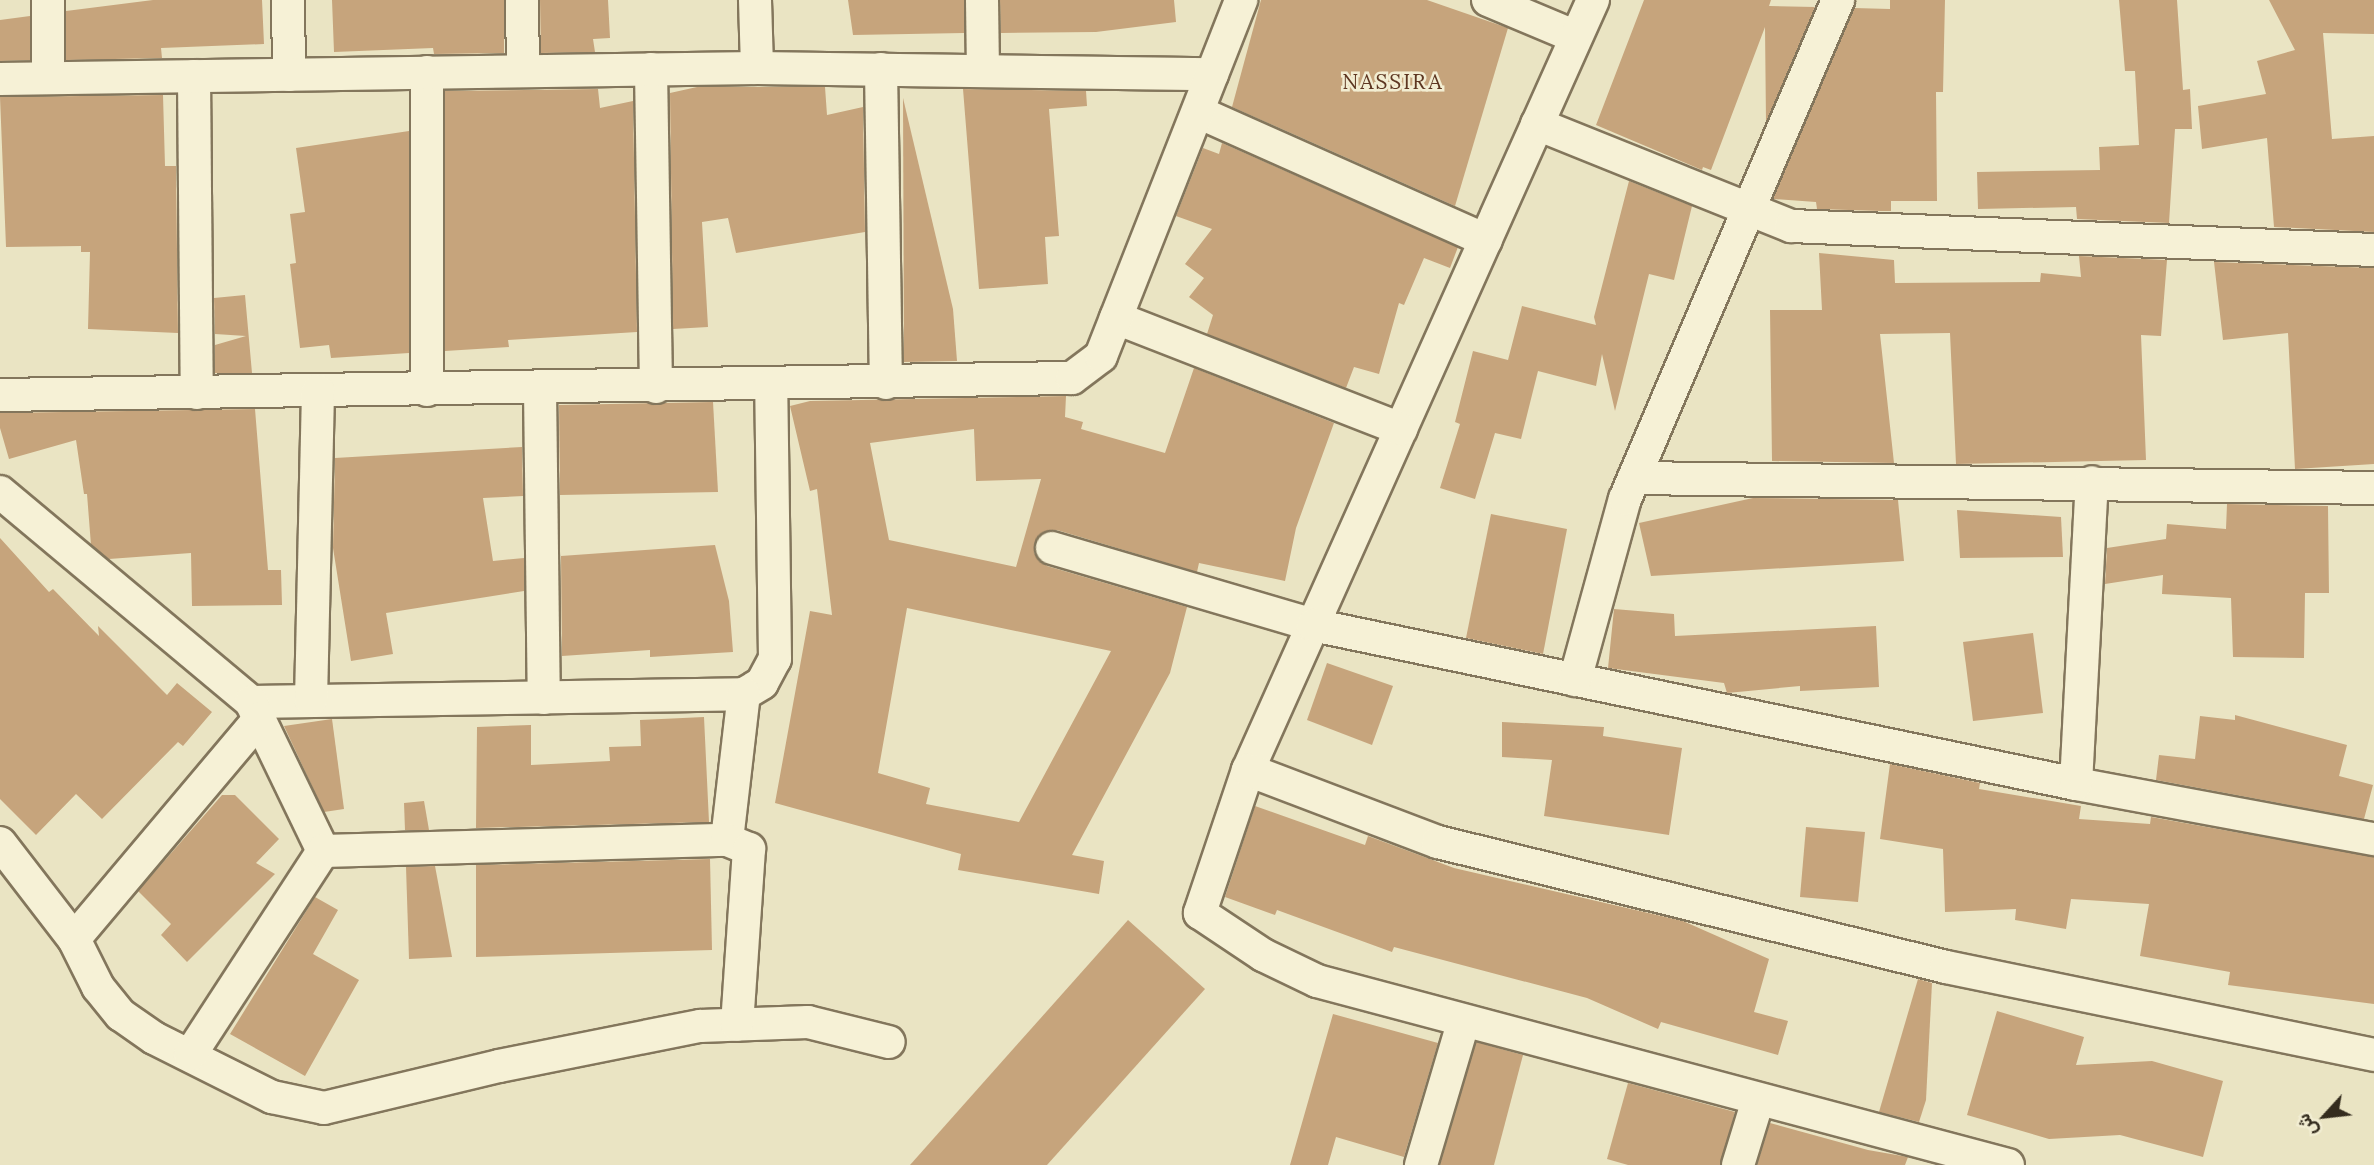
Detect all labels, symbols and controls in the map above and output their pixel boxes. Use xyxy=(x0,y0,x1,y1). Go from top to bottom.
district label: NASSIRA xyxy=(1343,69,1443,95)
north arrow xyxy=(2290,1081,2360,1151)
text: ش xyxy=(2290,1110,2322,1141)

